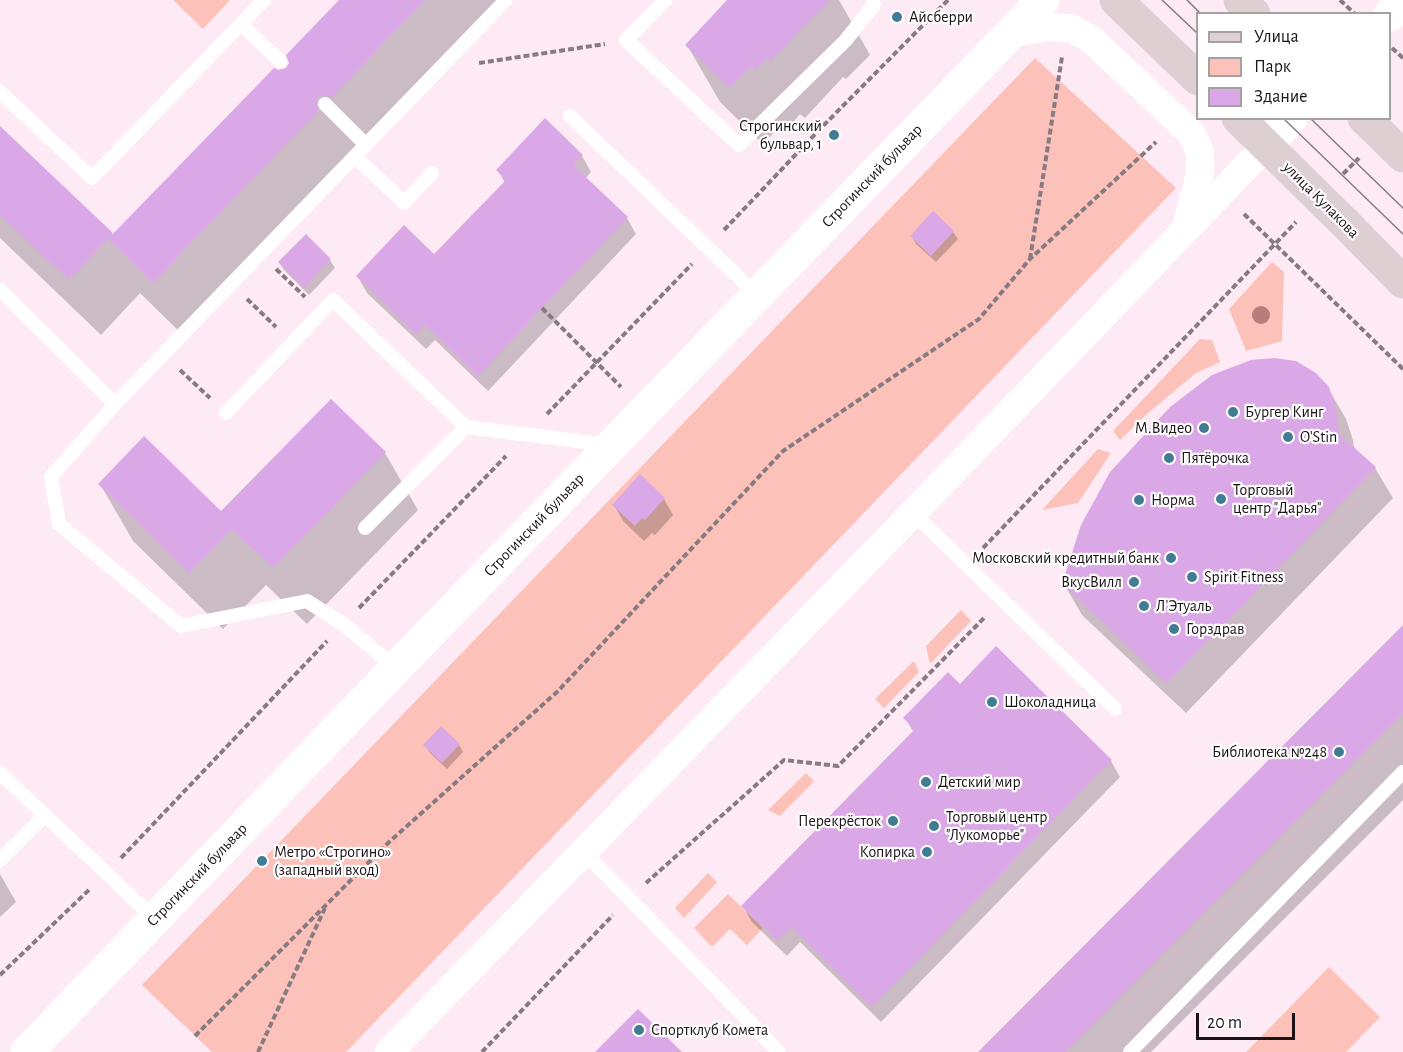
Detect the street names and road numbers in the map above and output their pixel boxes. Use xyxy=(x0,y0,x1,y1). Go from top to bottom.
street label: Строгинский бульвар xyxy=(818,120,926,232)
street label: улица Кулакова xyxy=(1279,158,1363,242)
street label: Строгинский бульвар xyxy=(480,469,588,581)
street label: Строгинский бульвар xyxy=(143,819,251,931)

